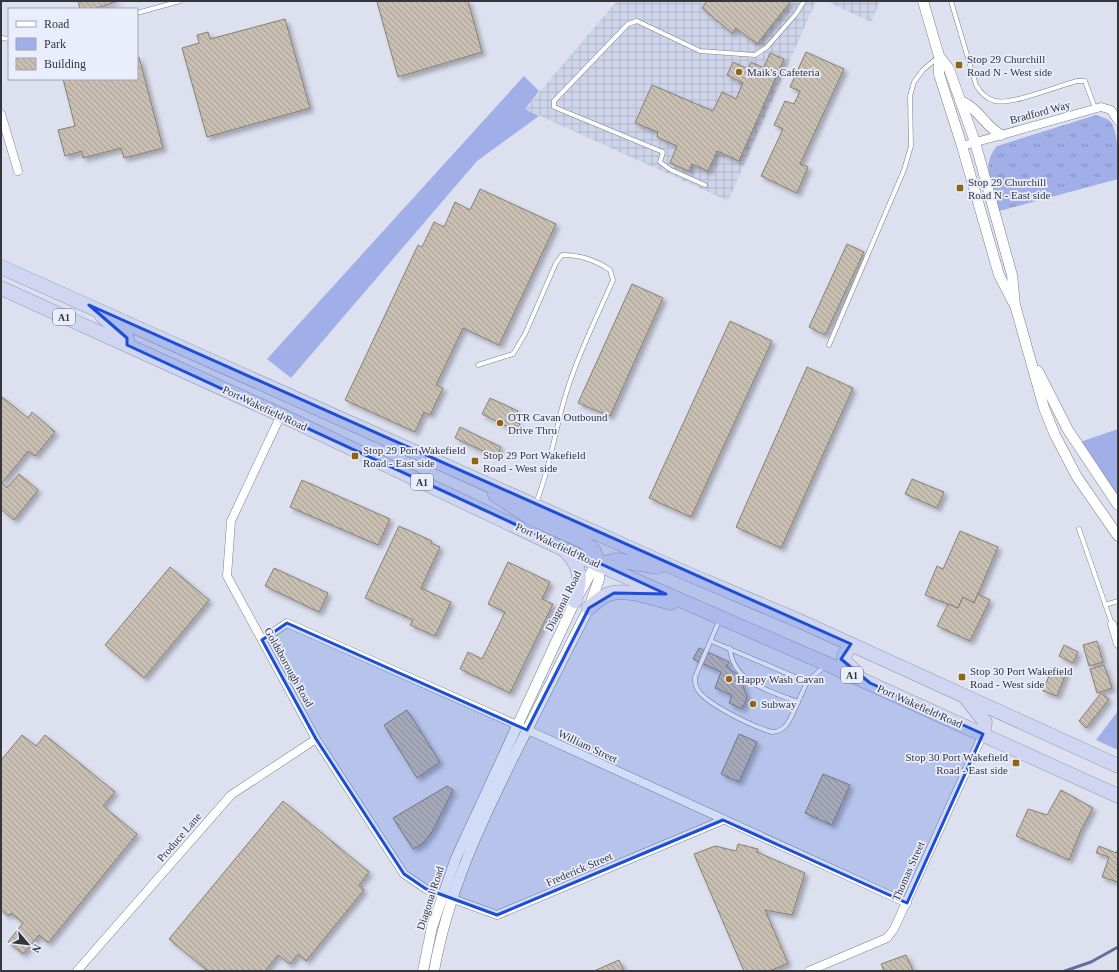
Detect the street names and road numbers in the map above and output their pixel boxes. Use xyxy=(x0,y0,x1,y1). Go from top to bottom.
street label: Bradford Way xyxy=(1008,98,1072,126)
road number: A1 xyxy=(53,309,75,325)
street label: Port Wakefield Road xyxy=(221,383,310,433)
road number: A1 xyxy=(411,474,433,490)
street label: Port Wakefield Road xyxy=(514,520,603,570)
street label: Diagonal Road xyxy=(543,568,584,633)
street label: Goldsborough Road xyxy=(262,625,316,709)
road number: A1 xyxy=(841,667,863,683)
street label: Port Wakefield Road xyxy=(876,682,965,730)
street label: William Street xyxy=(556,727,620,765)
street label: Produce Lane xyxy=(155,810,204,864)
street label: Thomas Street xyxy=(890,839,926,903)
street label: Frederick Street xyxy=(544,850,614,888)
street label: Diagonal Road xyxy=(414,864,446,931)

